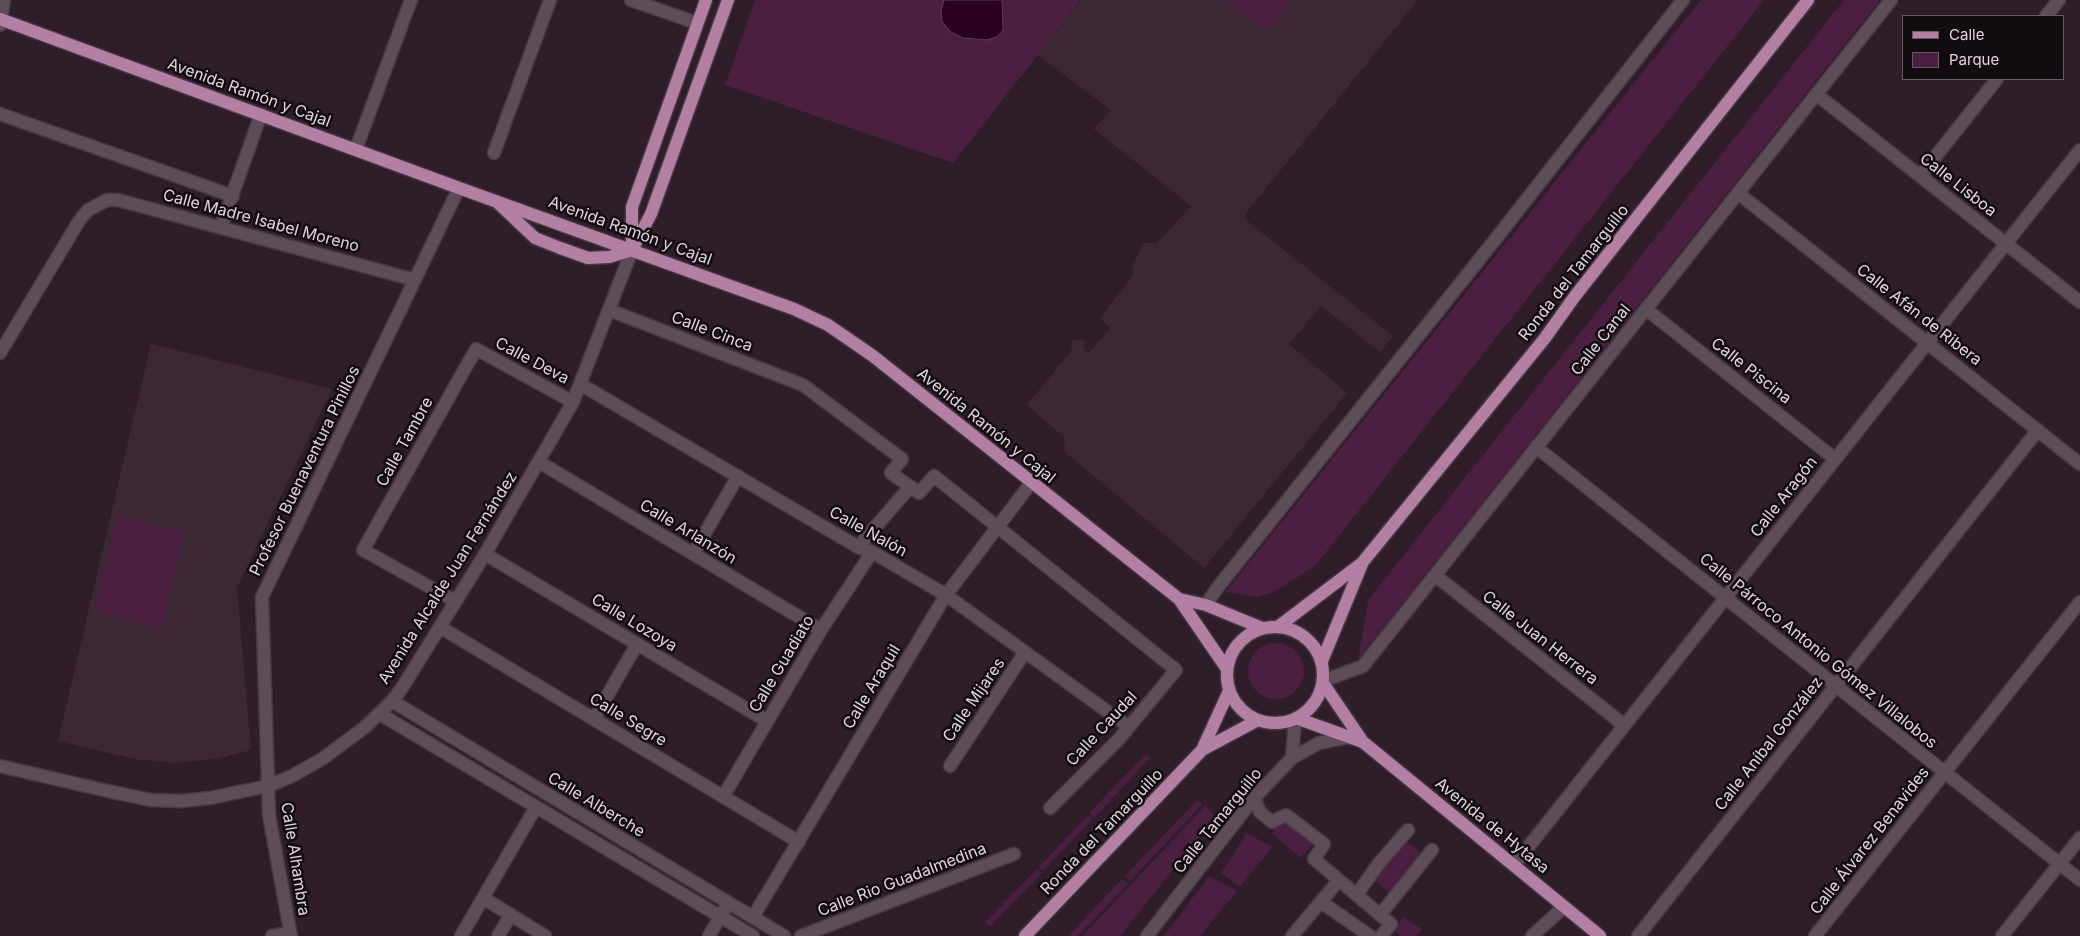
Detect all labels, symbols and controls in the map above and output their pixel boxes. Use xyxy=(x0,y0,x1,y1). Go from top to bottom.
legend xyxy=(1902,15,2065,80)
text: Calle xyxy=(1949,25,1984,44)
text: Parque xyxy=(1949,50,1999,69)
street label: Avenida Ramón y Cajal xyxy=(165,55,333,131)
street label: Calle Lisboa xyxy=(1916,149,2000,221)
street label: Calle Madre Isabel Moreno xyxy=(161,186,361,256)
street label: Avenida Ramón y Cajal xyxy=(546,193,714,269)
street label: Ronda del Tamarguillo xyxy=(1515,201,1633,345)
street label: Calle Afán de Ribera xyxy=(1852,260,1986,370)
street label: Calle Canal xyxy=(1567,301,1635,379)
street label: Calle Cinca xyxy=(669,308,755,356)
street label: Calle Deva xyxy=(492,334,572,388)
street label: Calle Piscina xyxy=(1707,334,1795,408)
street label: Profesor Buenaventura Pinillos xyxy=(246,363,364,579)
street label: Avenida Ramón y Cajal xyxy=(913,364,1059,488)
street label: Calle Tambre xyxy=(373,394,437,490)
street label: Calle Aragón xyxy=(1747,453,1821,541)
street label: Avenida Alcalde Juan Fernández xyxy=(374,468,522,688)
street label: Calle Arlanzón xyxy=(636,496,740,568)
street label: Calle Nalón xyxy=(826,503,910,561)
street label: Calle Párroco Antonio Gómez Villalobos xyxy=(1695,549,1941,753)
street label: Calle Juan Herrera xyxy=(1478,587,1602,689)
street label: Calle Lozoya xyxy=(588,590,680,656)
street label: Calle Guadiato xyxy=(745,612,819,716)
street label: Calle Araquil xyxy=(839,641,905,733)
street label: Calle Mijares xyxy=(939,654,1009,746)
street label: Calle Aníbal González xyxy=(1711,673,1827,815)
street label: Calle Caudal xyxy=(1063,688,1141,770)
street label: Calle Segre xyxy=(586,689,670,751)
street label: Calle Álvarez Benavides xyxy=(1806,763,1934,919)
street label: Ronda del Tamarguillo xyxy=(1037,765,1167,899)
street label: Calle Tamarguillo xyxy=(1170,765,1266,877)
street label: Calle Alberche xyxy=(544,768,648,842)
street label: Avenida de Hytasa xyxy=(1431,774,1553,878)
street label: Calle Alhambra xyxy=(277,801,313,917)
street label: Calle Rio Guadalmedina xyxy=(815,839,989,921)

